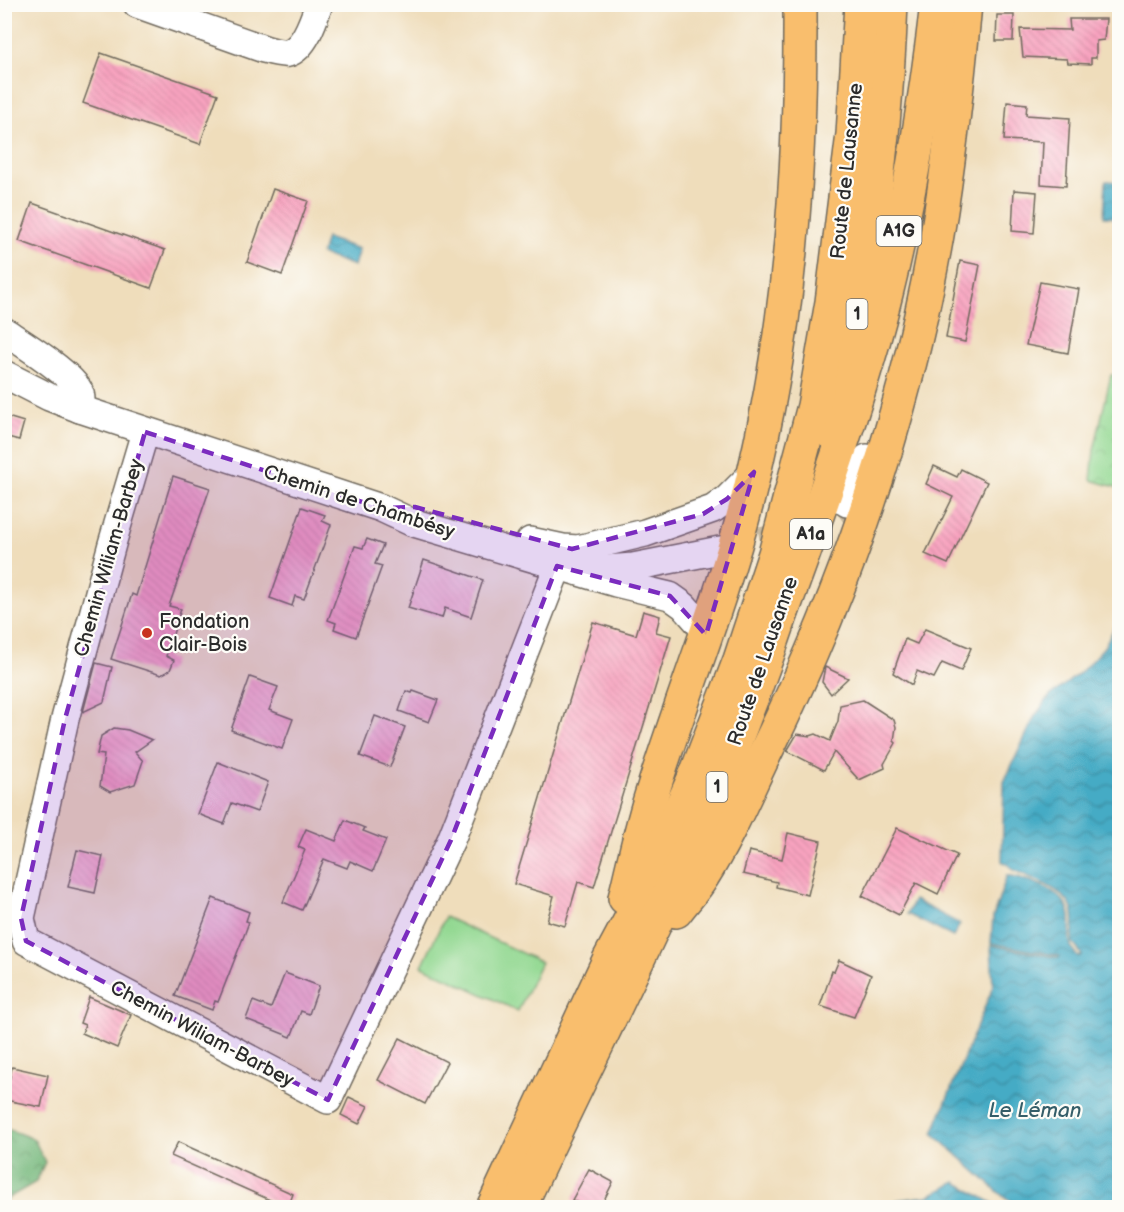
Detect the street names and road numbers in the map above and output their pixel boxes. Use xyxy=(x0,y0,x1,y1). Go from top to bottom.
street label: Route de Lausanne xyxy=(826,82,868,260)
road number: A1G xyxy=(876,216,922,246)
road number: 1 xyxy=(846,299,868,329)
street label: Chemin Wiliam-Barbey xyxy=(69,456,149,660)
street label: Chemin de Chambésy xyxy=(260,460,458,544)
road number: A1a xyxy=(790,519,832,549)
street label: Route de Lausanne xyxy=(723,573,803,749)
road number: 1 xyxy=(706,772,728,802)
street label: Chemin Wiliam-Barbey xyxy=(106,975,298,1093)

